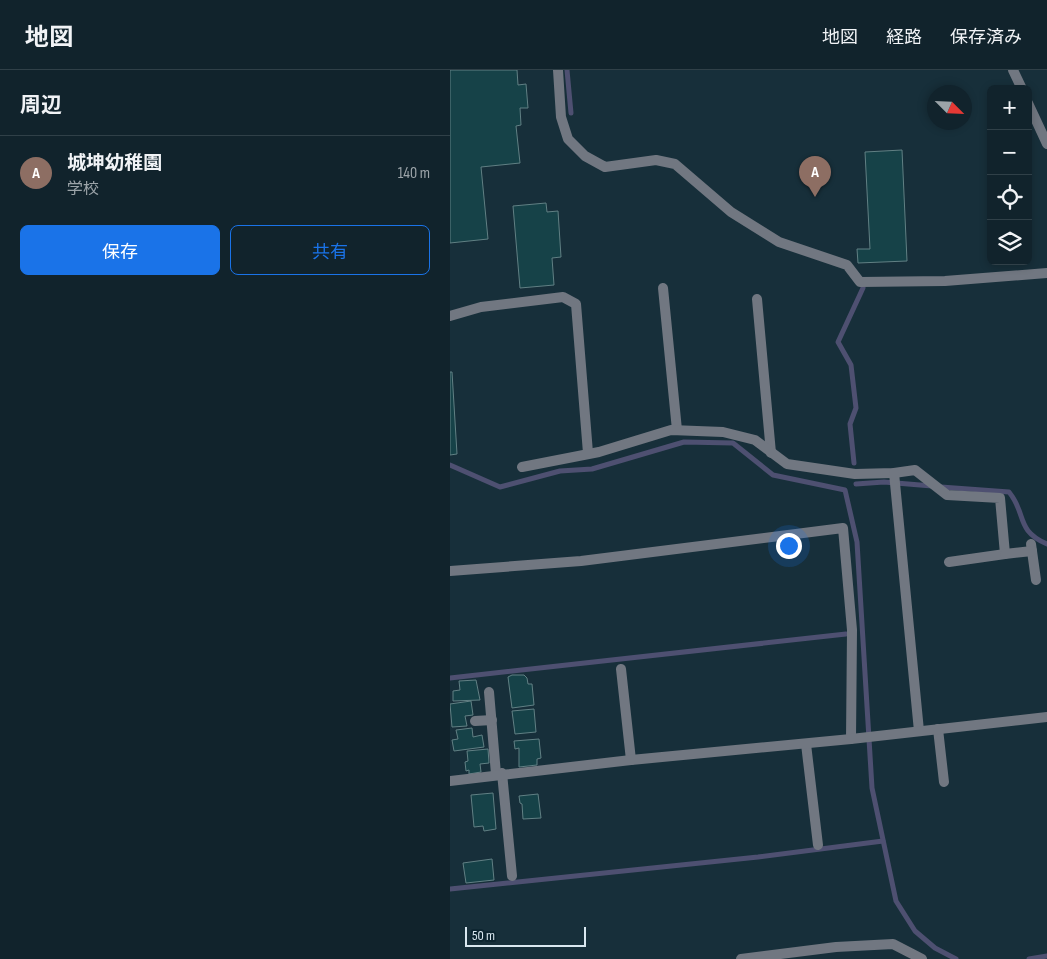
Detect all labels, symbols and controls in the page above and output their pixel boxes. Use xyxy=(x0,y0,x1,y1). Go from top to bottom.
text: 地図 xyxy=(25,23,73,52)
text: 地図 xyxy=(822,27,858,48)
text: 経路 xyxy=(886,27,922,48)
text: 保存済み xyxy=(950,27,1022,48)
north arrow xyxy=(927,85,972,130)
map controls xyxy=(987,85,1032,265)
button: + xyxy=(987,85,1032,130)
text: 周辺 xyxy=(20,93,62,118)
button: − xyxy=(987,130,1032,175)
text: 城坤幼稚園 xyxy=(67,152,162,175)
pin: A xyxy=(799,156,831,197)
text: A xyxy=(32,164,40,183)
text: 140 m xyxy=(398,164,430,183)
button: locate xyxy=(987,175,1032,220)
text: 学校 xyxy=(67,180,99,199)
button: layers xyxy=(987,220,1032,265)
button: 保存 xyxy=(20,225,220,275)
button: 共有 xyxy=(230,225,430,275)
your location xyxy=(776,533,802,559)
scale bar xyxy=(465,924,586,947)
text: 50 m xyxy=(472,927,495,944)

